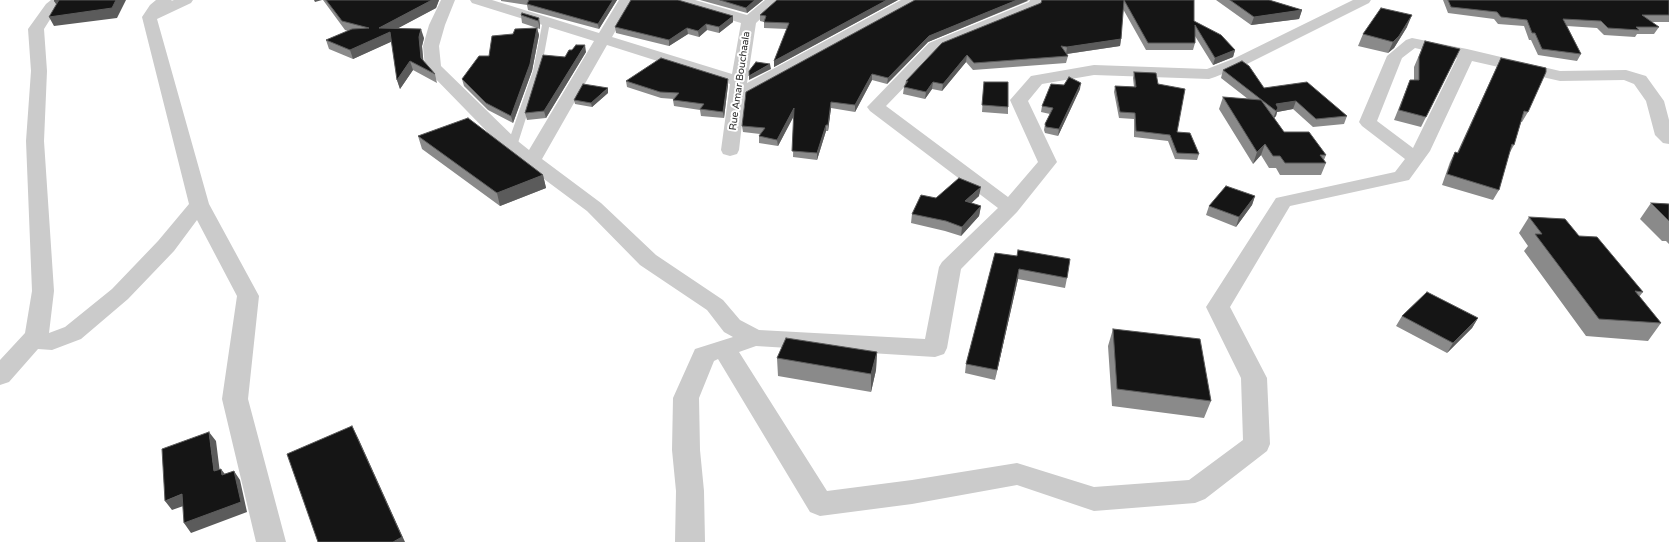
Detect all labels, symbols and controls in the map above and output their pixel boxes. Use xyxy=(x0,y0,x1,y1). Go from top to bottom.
street label: Rue Amar Bouchaala xyxy=(727,31,753,131)

